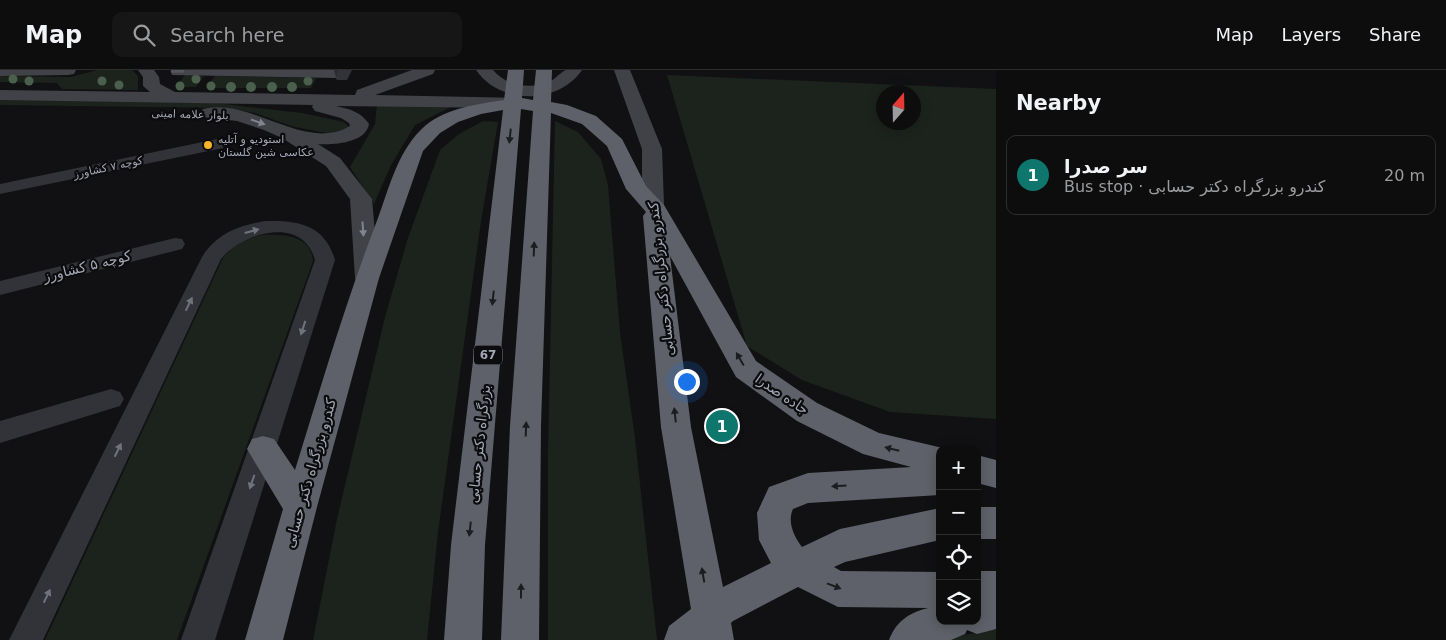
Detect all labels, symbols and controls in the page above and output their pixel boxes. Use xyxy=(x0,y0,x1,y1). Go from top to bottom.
search box xyxy=(112,12,462,57)
text: Map xyxy=(25,21,82,49)
icon: search xyxy=(130,21,158,49)
text: Search here xyxy=(170,24,284,46)
text: Map xyxy=(1215,24,1253,45)
text: Layers xyxy=(1281,24,1341,45)
text: Share xyxy=(1369,24,1421,45)
north arrow xyxy=(876,85,921,130)
text: Nearby xyxy=(1016,91,1101,115)
street label: بلوار علامه امینی xyxy=(151,107,229,122)
one-way arrow xyxy=(250,118,265,126)
one-way arrow xyxy=(505,128,513,144)
place label: استودیو و آتلیه عکاسی شین گلستان xyxy=(218,132,314,159)
marker: استودیو و آتلیه عکاسی شین گلستان xyxy=(202,139,214,151)
street label: کوچه ۷ کشاورز xyxy=(71,154,145,181)
text: سر صدرا xyxy=(1064,155,1148,177)
text: 1 xyxy=(1027,166,1039,185)
text: 20 m xyxy=(1384,166,1425,185)
text: Bus stop · کندرو بزرگراه دکتر حسابی xyxy=(1064,177,1325,196)
street label: کندرو بزرگراه دکتر حسابی xyxy=(645,201,678,357)
one-way arrow xyxy=(360,221,368,237)
one-way arrow xyxy=(244,226,259,234)
one-way arrow xyxy=(530,241,538,257)
street label: کوچه ۵ کشاورز xyxy=(40,247,133,286)
one-way arrow xyxy=(489,290,497,306)
one-way arrow xyxy=(185,297,193,311)
one-way arrow xyxy=(299,320,306,335)
road number: 67 xyxy=(474,346,502,364)
one-way arrow xyxy=(736,352,745,365)
your location xyxy=(674,369,700,395)
street label: جاده صدرا xyxy=(752,370,812,418)
street label: بزرگراه دکتر حسابی xyxy=(465,384,494,504)
street label: کندرو بزرگراه دکتر حسابی xyxy=(281,396,340,550)
one-way arrow xyxy=(670,407,678,423)
pin: 1 xyxy=(706,407,738,445)
one-way arrow xyxy=(523,421,531,437)
one-way arrow xyxy=(114,443,122,457)
one-way arrow xyxy=(885,445,900,453)
map controls xyxy=(936,445,981,625)
button: + xyxy=(936,445,981,490)
one-way arrow xyxy=(248,475,256,490)
one-way arrow xyxy=(830,483,846,491)
button: − xyxy=(936,490,981,535)
one-way arrow xyxy=(466,521,474,537)
button: locate xyxy=(936,535,981,580)
one-way arrow xyxy=(699,567,707,582)
button: layers xyxy=(936,580,981,625)
one-way arrow xyxy=(827,582,842,590)
one-way arrow xyxy=(517,583,525,599)
one-way arrow xyxy=(43,589,51,603)

